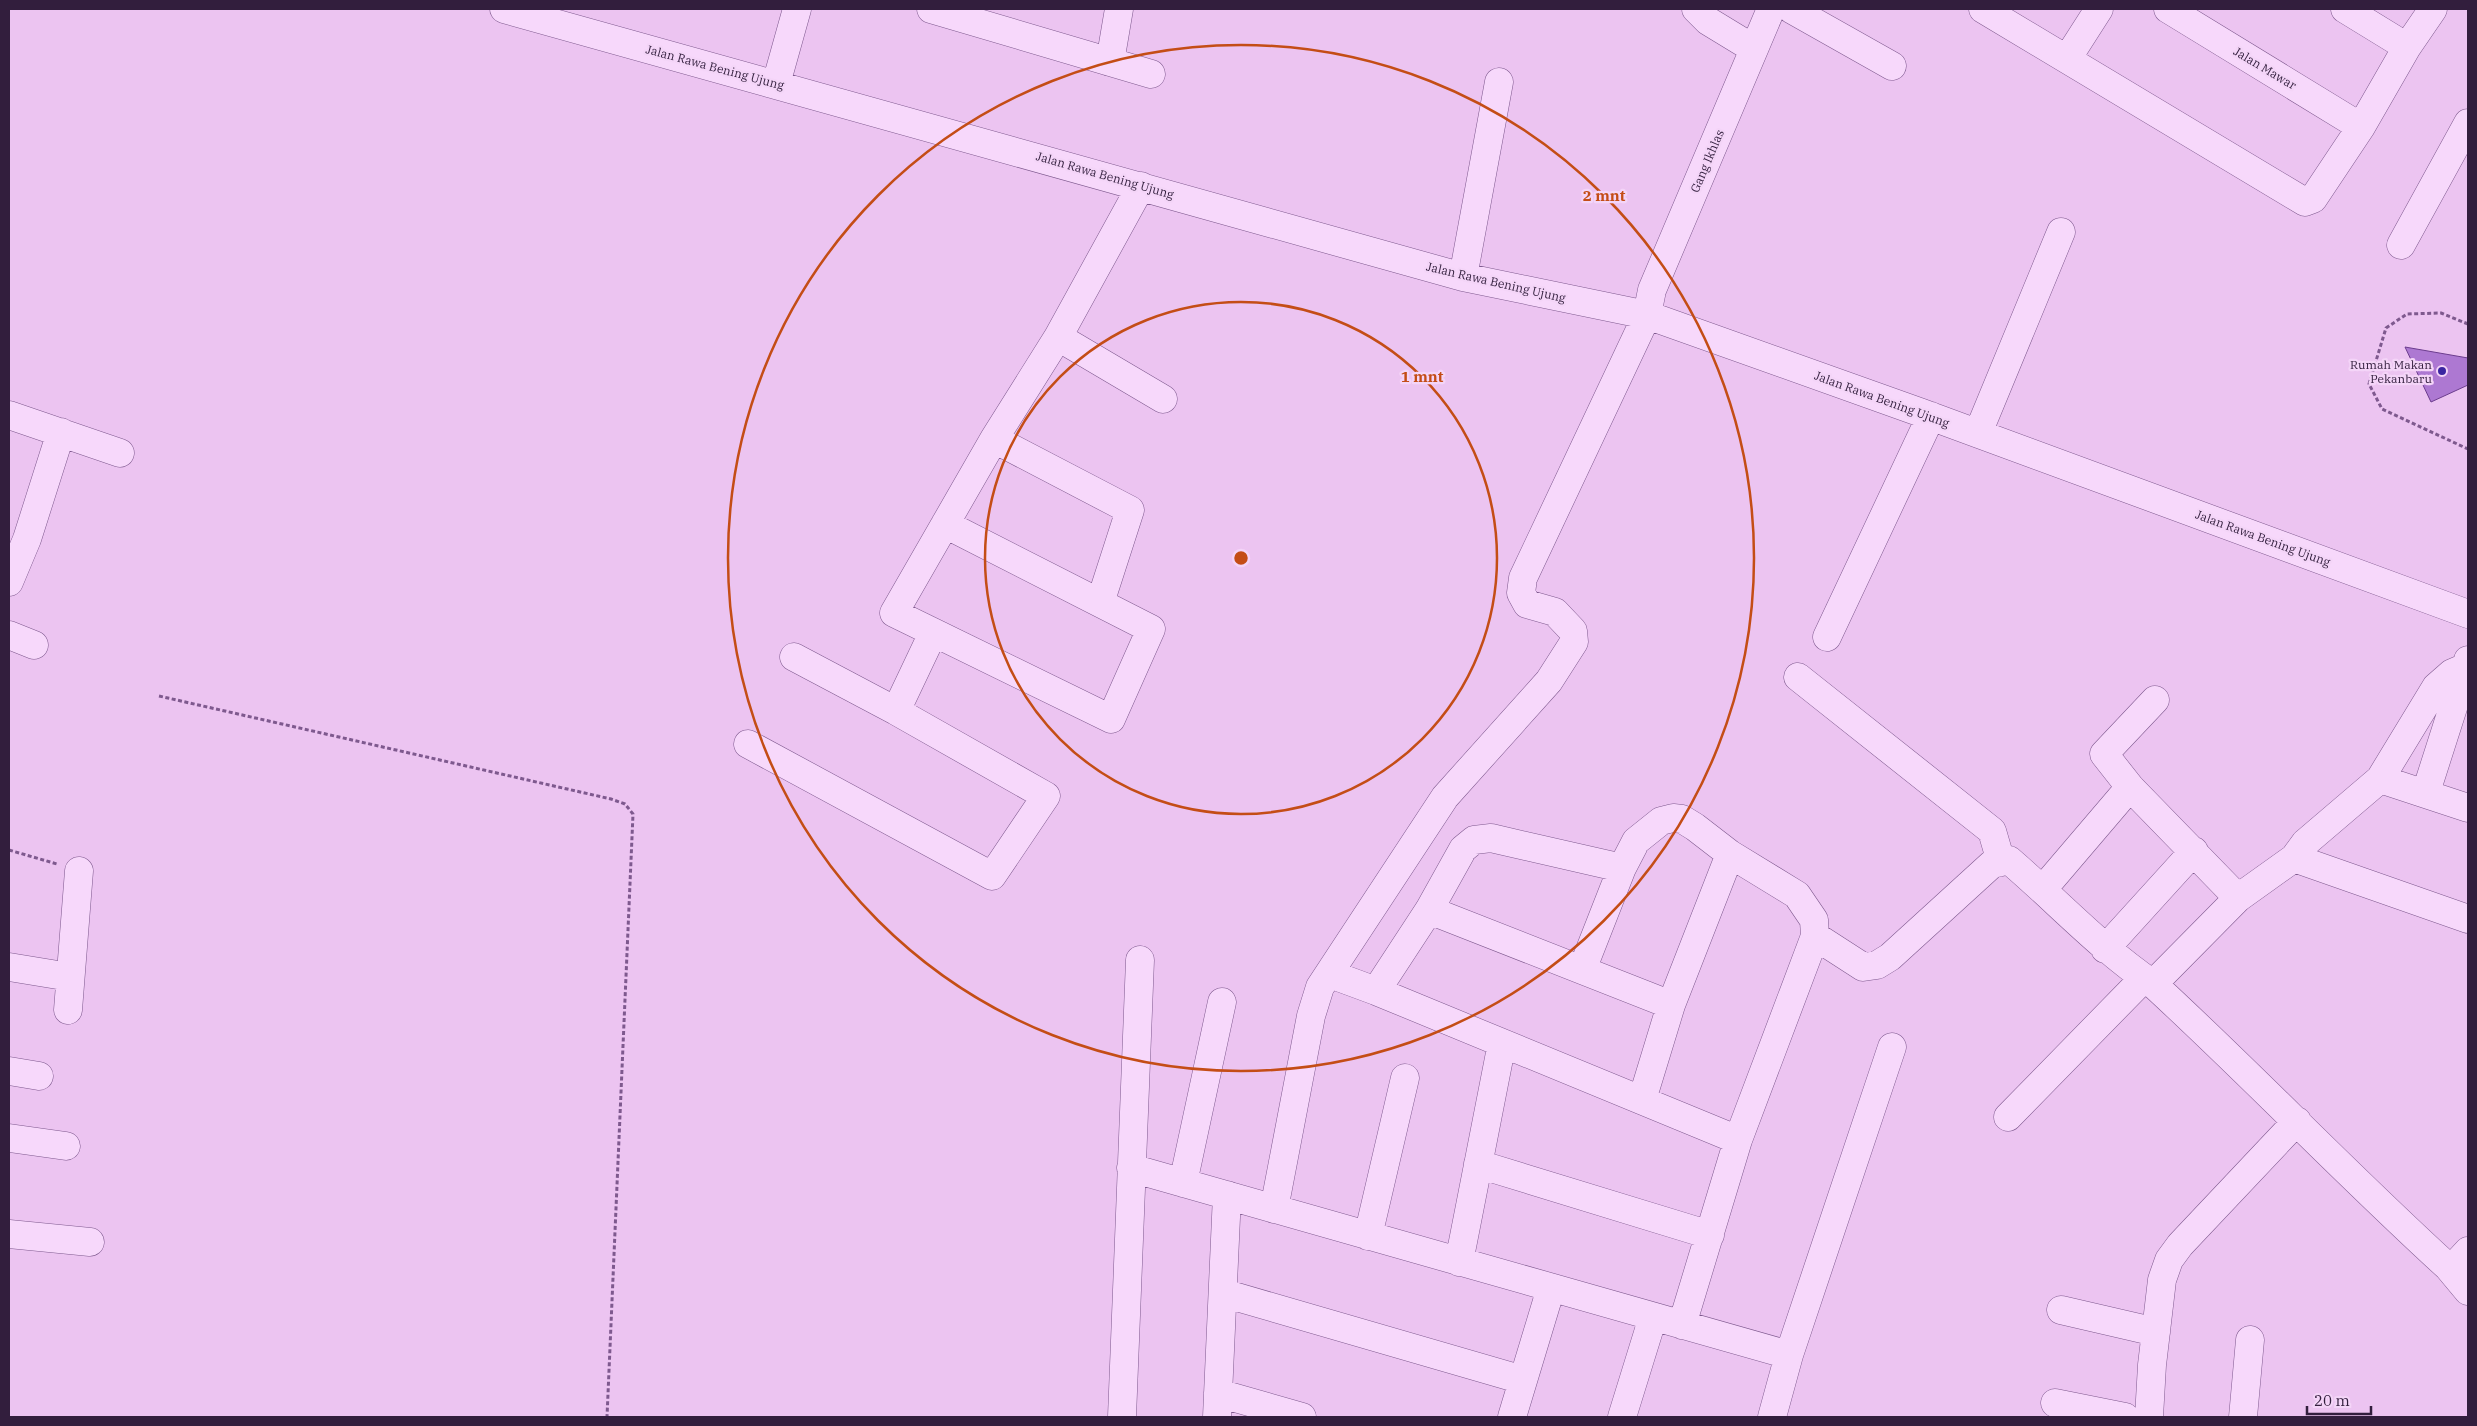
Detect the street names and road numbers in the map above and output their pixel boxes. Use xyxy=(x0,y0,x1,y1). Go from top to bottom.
street label: Jalan Rawa Bening Ujung xyxy=(644,41,786,93)
street label: Jalan Mawar xyxy=(2231,43,2300,93)
street label: Gang Ikhlas xyxy=(1687,127,1727,195)
street label: Jalan Rawa Bening Ujung xyxy=(1034,148,1176,202)
street label: Jalan Rawa Bening Ujung xyxy=(1425,259,1568,305)
street label: Jalan Rawa Bening Ujung xyxy=(1812,368,1952,431)
street label: Jalan Rawa Bening Ujung xyxy=(2193,507,2333,570)

